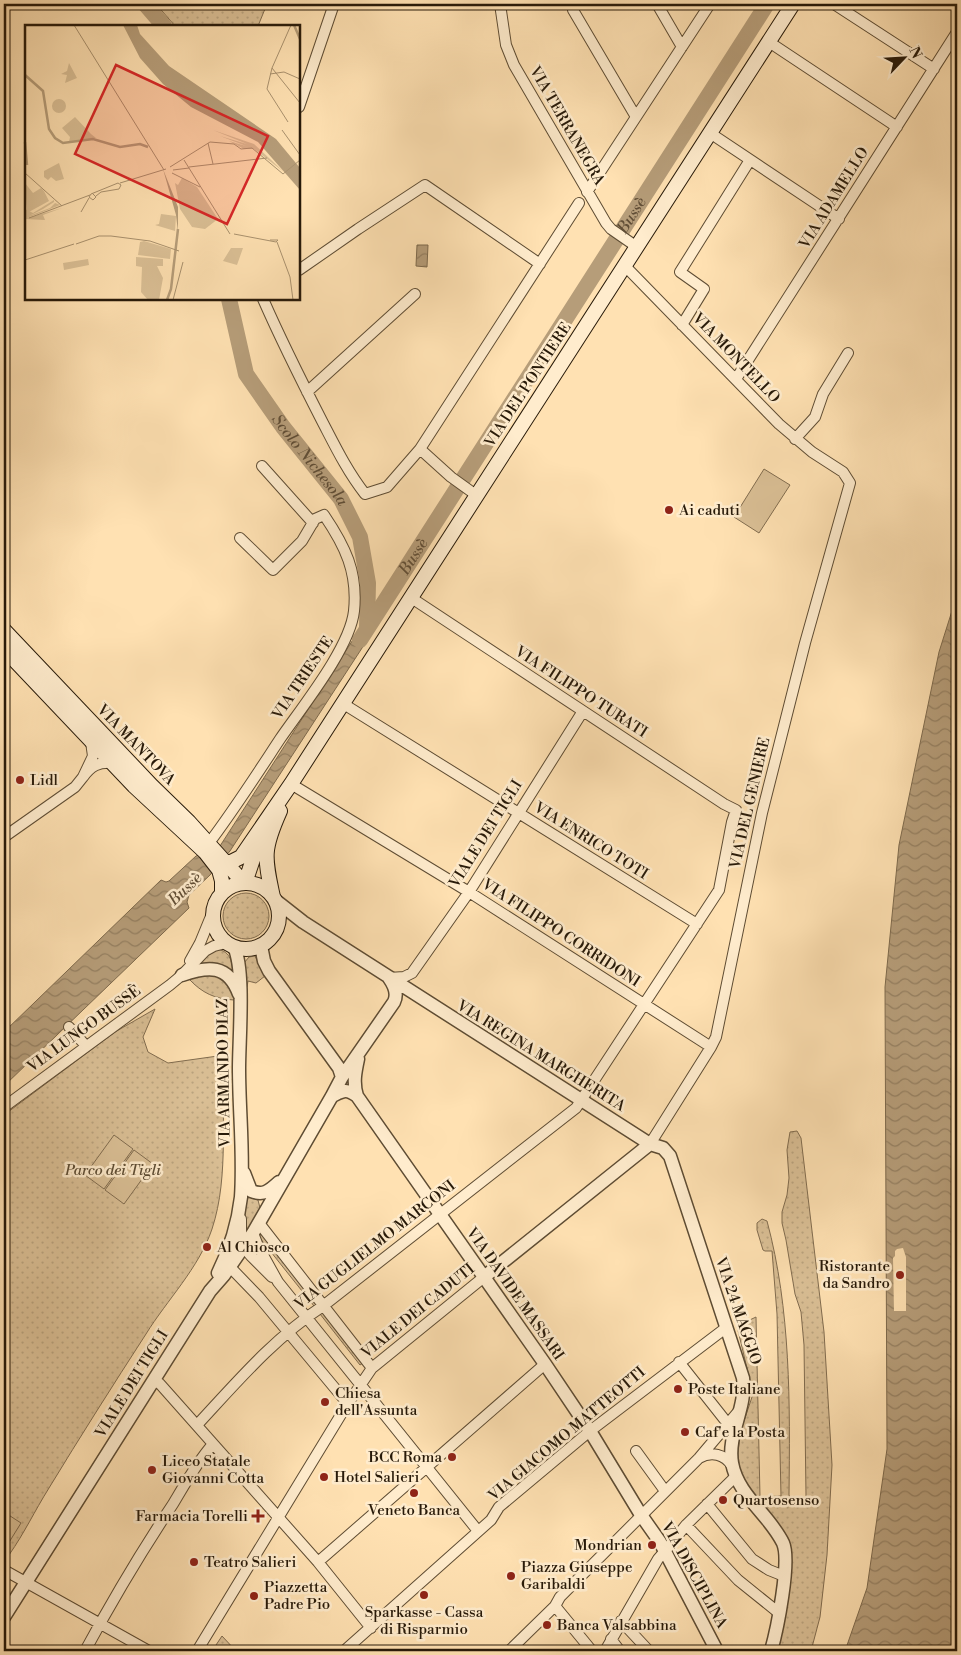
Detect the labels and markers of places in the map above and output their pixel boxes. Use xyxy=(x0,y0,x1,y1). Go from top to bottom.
place label: Ai caduti xyxy=(678,501,740,520)
marker: Ai caduti xyxy=(663,504,675,516)
place label: Lidl xyxy=(30,771,58,790)
marker: Lidl xyxy=(14,774,26,786)
place label: Al Chiosco xyxy=(216,1238,290,1257)
marker: Al Chiosco xyxy=(201,1241,213,1253)
place label: Ristorante da Sandro xyxy=(819,1257,890,1293)
marker: Ristorante da Sandro xyxy=(894,1269,906,1281)
place label: Poste Italiane xyxy=(688,1380,781,1399)
marker: Poste Italiane xyxy=(672,1383,684,1395)
place label: Chiesa dell'Assunta xyxy=(335,1384,418,1420)
marker: Chiesa dell'Assunta xyxy=(319,1396,331,1408)
place label: Caf'e la Posta xyxy=(695,1423,785,1442)
marker: Caf'e la Posta xyxy=(679,1426,691,1438)
place label: BCC Roma xyxy=(367,1448,442,1467)
marker: BCC Roma xyxy=(446,1451,458,1463)
place label: Liceo Statale Giovanni Cotta xyxy=(162,1452,265,1488)
marker: Liceo Statale Giovanni Cotta xyxy=(146,1464,158,1476)
place label: Hotel Salieri xyxy=(334,1468,420,1487)
marker: Hotel Salieri xyxy=(318,1471,330,1483)
marker: Veneto Banca xyxy=(408,1487,420,1499)
place label: Quartosenso xyxy=(733,1491,819,1510)
marker: Quartosenso xyxy=(717,1494,729,1506)
place label: Veneto Banca xyxy=(367,1501,461,1520)
place label: Farmacia Torelli xyxy=(135,1507,248,1526)
marker: Farmacia Torelli xyxy=(252,1510,264,1522)
place label: Mondrian xyxy=(575,1536,642,1555)
marker: Mondrian xyxy=(646,1539,658,1551)
place label: Teatro Salieri xyxy=(204,1553,296,1572)
marker: Teatro Salieri xyxy=(188,1556,200,1568)
place label: Piazza Giuseppe Garibaldi xyxy=(521,1558,633,1594)
marker: Piazza Giuseppe Garibaldi xyxy=(505,1570,517,1582)
place label: Piazzetta Padre Pio xyxy=(264,1578,330,1614)
marker: Sparkasse - Cassa di Risparmio xyxy=(418,1589,430,1601)
marker: Piazzetta Padre Pio xyxy=(248,1590,260,1602)
place label: Sparkasse - Cassa di Risparmio xyxy=(365,1603,484,1639)
place label: Banca Valsabbina xyxy=(556,1616,677,1635)
marker: Banca Valsabbina xyxy=(541,1619,553,1631)

